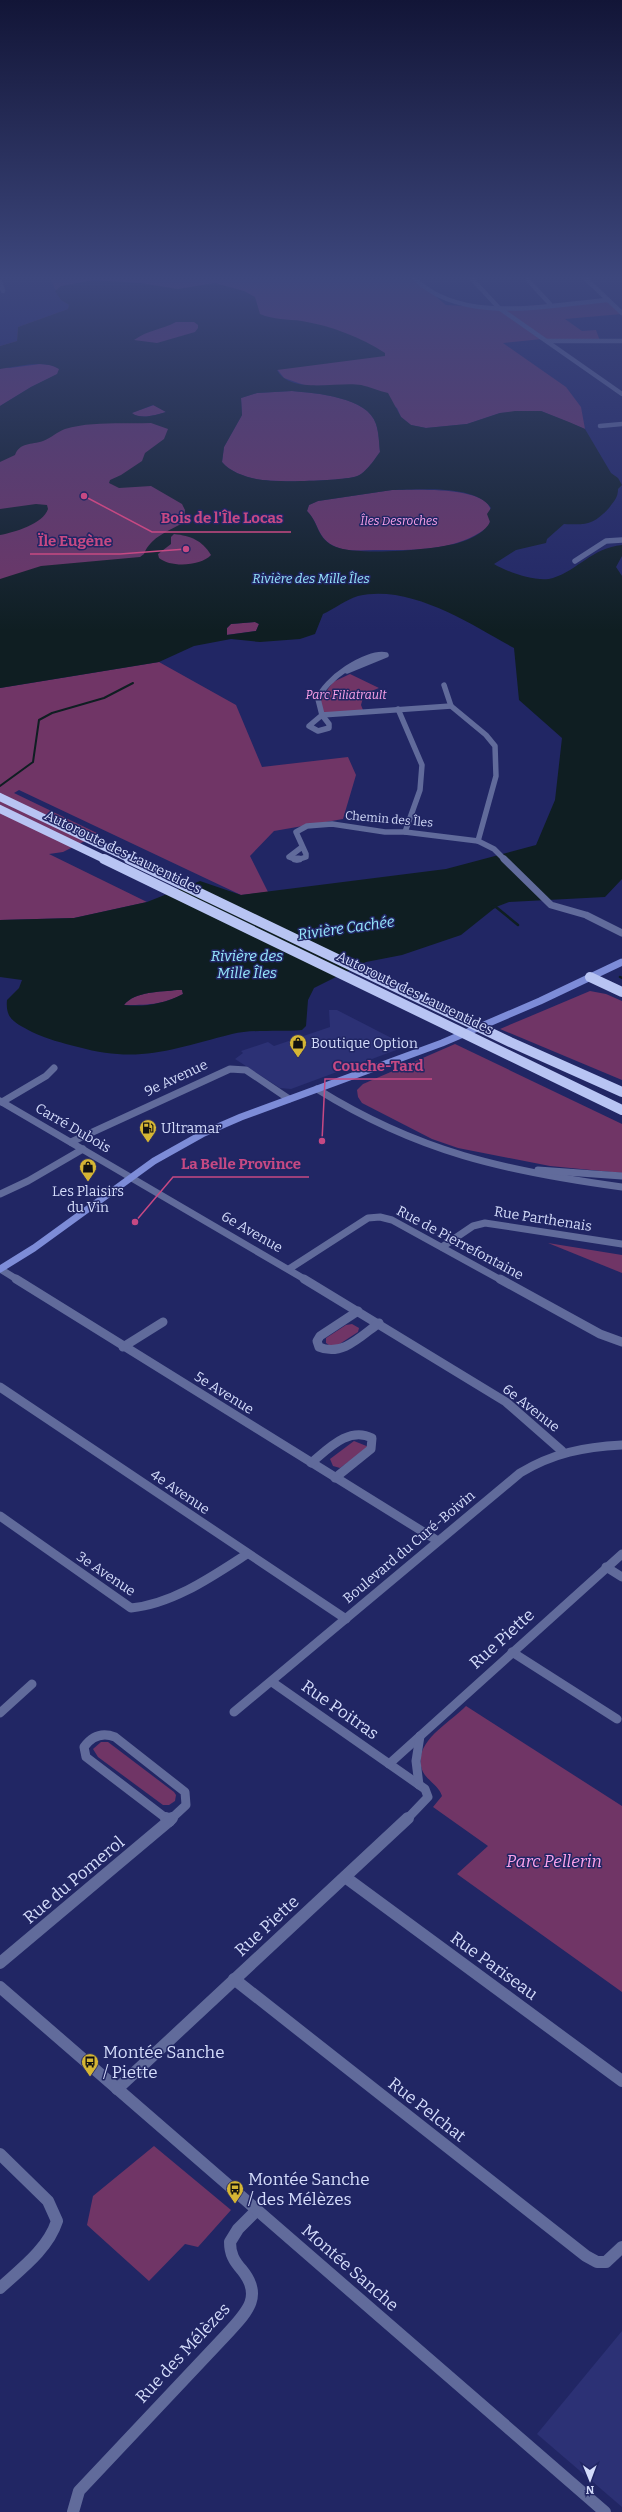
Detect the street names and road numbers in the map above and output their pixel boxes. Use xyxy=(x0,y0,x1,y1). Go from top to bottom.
street label: Autoroute des Laurentides xyxy=(42,807,204,897)
street label: Chemin des Îles xyxy=(344,807,434,830)
street label: Autoroute des Laurentides xyxy=(334,948,496,1038)
street label: 9e Avenue xyxy=(142,1056,210,1100)
street label: Carré Dubois xyxy=(32,1100,114,1156)
street label: Rue de Pierrefontaine xyxy=(394,1202,526,1284)
street label: Rue Parthenais xyxy=(493,1203,593,1235)
street label: 6e Avenue xyxy=(218,1208,286,1256)
street label: 5e Avenue xyxy=(191,1368,257,1418)
street label: 6e Avenue xyxy=(499,1380,563,1436)
street label: 4e Avenue xyxy=(147,1466,213,1518)
street label: Boulevard du Curé-Boivin xyxy=(340,1487,478,1607)
street label: 3e Avenue xyxy=(73,1548,139,1600)
street label: Rue Piette xyxy=(465,1604,539,1674)
street label: Rue Poitras xyxy=(297,1676,383,1744)
street label: Rue du Pomerol xyxy=(19,1832,129,1928)
street label: Rue Piette xyxy=(231,1891,303,1961)
street label: Rue Pariseau xyxy=(446,1927,542,2005)
street label: Rue Pelchat xyxy=(384,2073,470,2147)
street label: Montée Sanche xyxy=(297,2220,403,2316)
street label: Rue des Mélèzes xyxy=(131,2299,235,2407)

